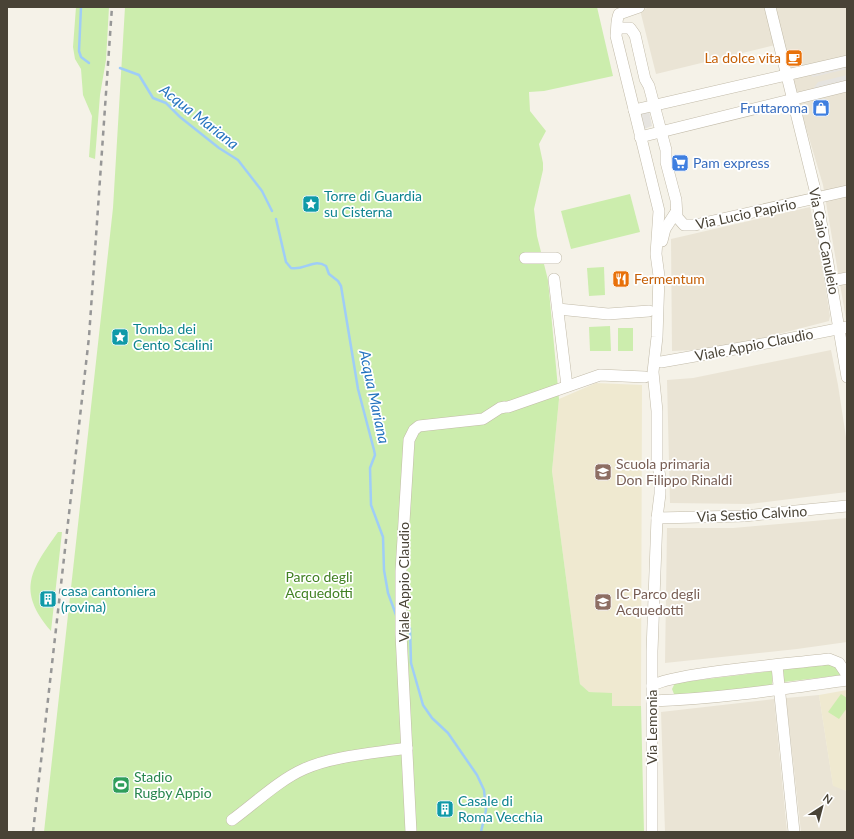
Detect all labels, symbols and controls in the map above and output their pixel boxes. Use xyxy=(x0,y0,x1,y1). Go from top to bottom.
cafe icon: La dolce vita xyxy=(784,48,804,68)
place label: La dolce vita xyxy=(704,49,781,66)
water label: Acqua Mariana xyxy=(156,79,243,153)
shop icon: Fruttaroma xyxy=(811,98,831,118)
place label: Fruttaroma xyxy=(740,99,808,116)
supermarket icon: Pam express xyxy=(670,153,690,173)
place label: Pam express xyxy=(693,154,770,171)
street label: Via Caio Canuleio xyxy=(806,186,843,296)
place label: Torre di Guardia su Cisterna xyxy=(324,187,422,220)
place icon: Torre di Guardia su Cisterna xyxy=(301,194,321,214)
street label: Via Lucio Papirio xyxy=(694,195,798,232)
restaurant icon: Fermentum xyxy=(611,269,631,289)
place label: Fermentum xyxy=(634,270,705,287)
place label: Tomba dei Cento Scalini xyxy=(133,320,213,353)
street label: Viale Appio Claudio xyxy=(693,325,815,364)
place icon: Tomba dei Cento Scalini xyxy=(110,327,130,347)
water label: Acqua Mariana xyxy=(356,347,394,445)
place label: Scuola primaria Don Filippo Rinaldi xyxy=(616,455,732,488)
school or university icon: Scuola primaria Don Filippo Rinaldi xyxy=(593,462,613,482)
street label: Via Sestio Calvino xyxy=(696,502,808,525)
street label: Viale Appio Claudio xyxy=(395,522,412,642)
park label: Parco degli Acquedotti xyxy=(285,568,353,601)
place label: casa cantoniera (rovina) xyxy=(61,582,156,615)
place label: IC Parco degli Acquedotti xyxy=(616,585,700,618)
building icon: casa cantoniera (rovina) xyxy=(38,589,58,609)
school or university icon: IC Parco degli Acquedotti xyxy=(593,592,613,612)
street label: Via Lemonia xyxy=(643,689,660,765)
place label: Stadio Rugby Appio xyxy=(134,768,212,801)
sports icon: Stadio Rugby Appio xyxy=(111,775,131,795)
north arrow xyxy=(802,787,842,827)
text: N xyxy=(821,791,835,806)
place label: Casale di Roma Vecchia xyxy=(458,792,543,825)
building icon: Casale di Roma Vecchia xyxy=(435,799,455,819)

